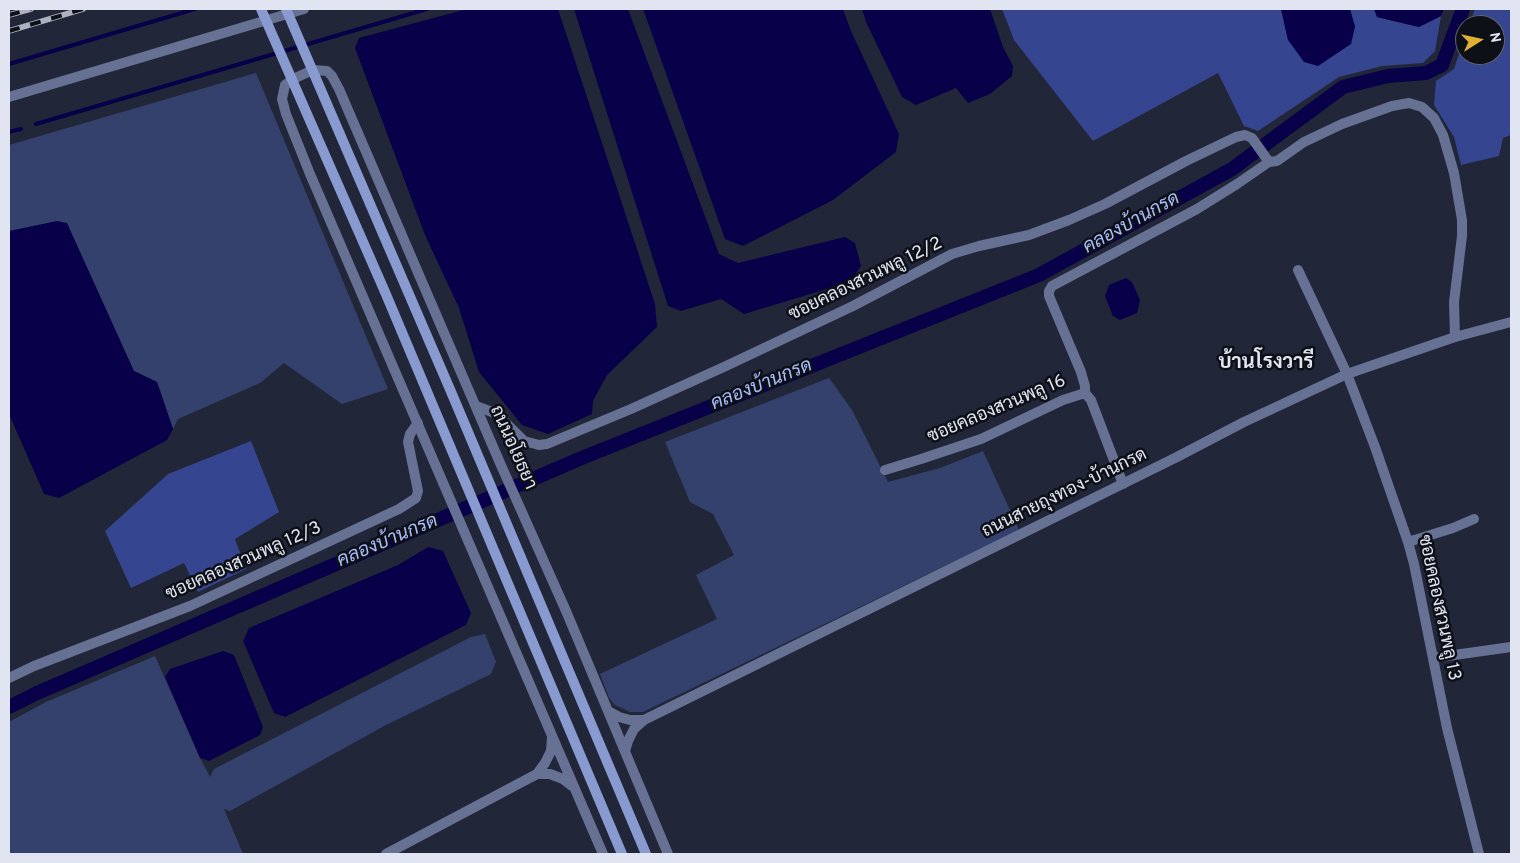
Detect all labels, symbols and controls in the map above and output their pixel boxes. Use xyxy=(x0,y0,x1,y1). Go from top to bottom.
north arrow xyxy=(1455,15,1505,65)
text: N xyxy=(1485,31,1504,44)
water label: คลองบ้านกรด xyxy=(1080,188,1184,260)
street label: ซอยคลองสวนพลู 12/2 xyxy=(786,233,946,327)
district label: บ้านโรงวารี xyxy=(1219,352,1313,376)
water label: คลองบ้านกรด xyxy=(708,355,816,417)
street label: ซอยคลองสวนพลู 16 xyxy=(925,371,1069,449)
street label: ถนนอโยธยา xyxy=(484,403,540,493)
street label: ถนนสายถุงทอง-บ้านกรด xyxy=(979,445,1151,543)
water label: คลองบ้านกรด xyxy=(334,511,442,573)
street label: ซอยคลองสวนพลู 12/3 xyxy=(163,518,325,606)
street label: ซอยคลองสวนพลู 13 xyxy=(1412,533,1464,683)

